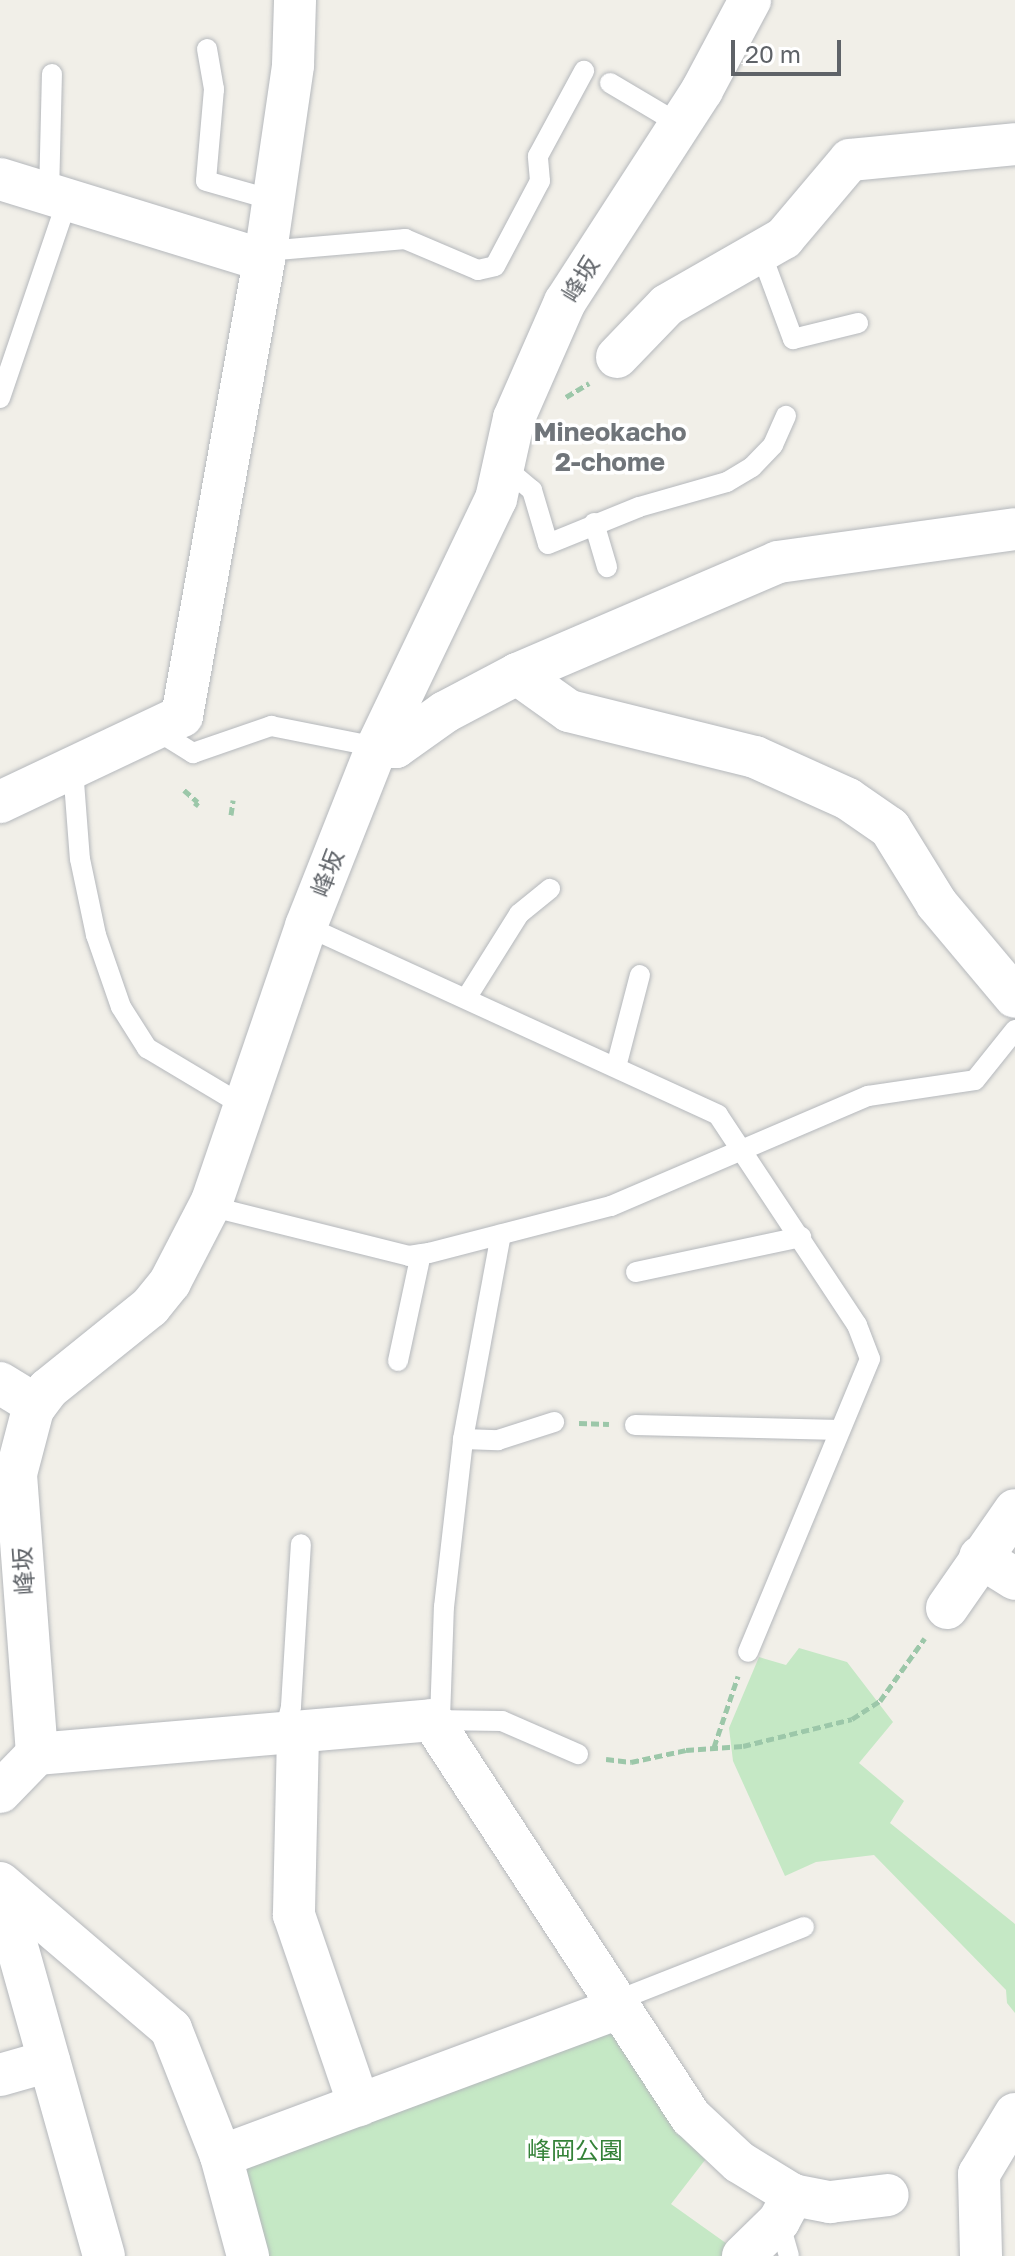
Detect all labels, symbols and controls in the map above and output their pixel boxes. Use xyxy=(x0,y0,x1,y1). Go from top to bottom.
scale bar xyxy=(735,24,845,74)
text: 20 m xyxy=(745,39,801,68)
street label: 峰坂 xyxy=(555,251,605,307)
district label: Mineokacho 2-chome xyxy=(533,416,687,478)
street label: 峰坂 xyxy=(305,845,349,901)
street label: 峰坂 xyxy=(7,1546,39,1596)
park label: 峰岡公園 xyxy=(527,2136,623,2164)

